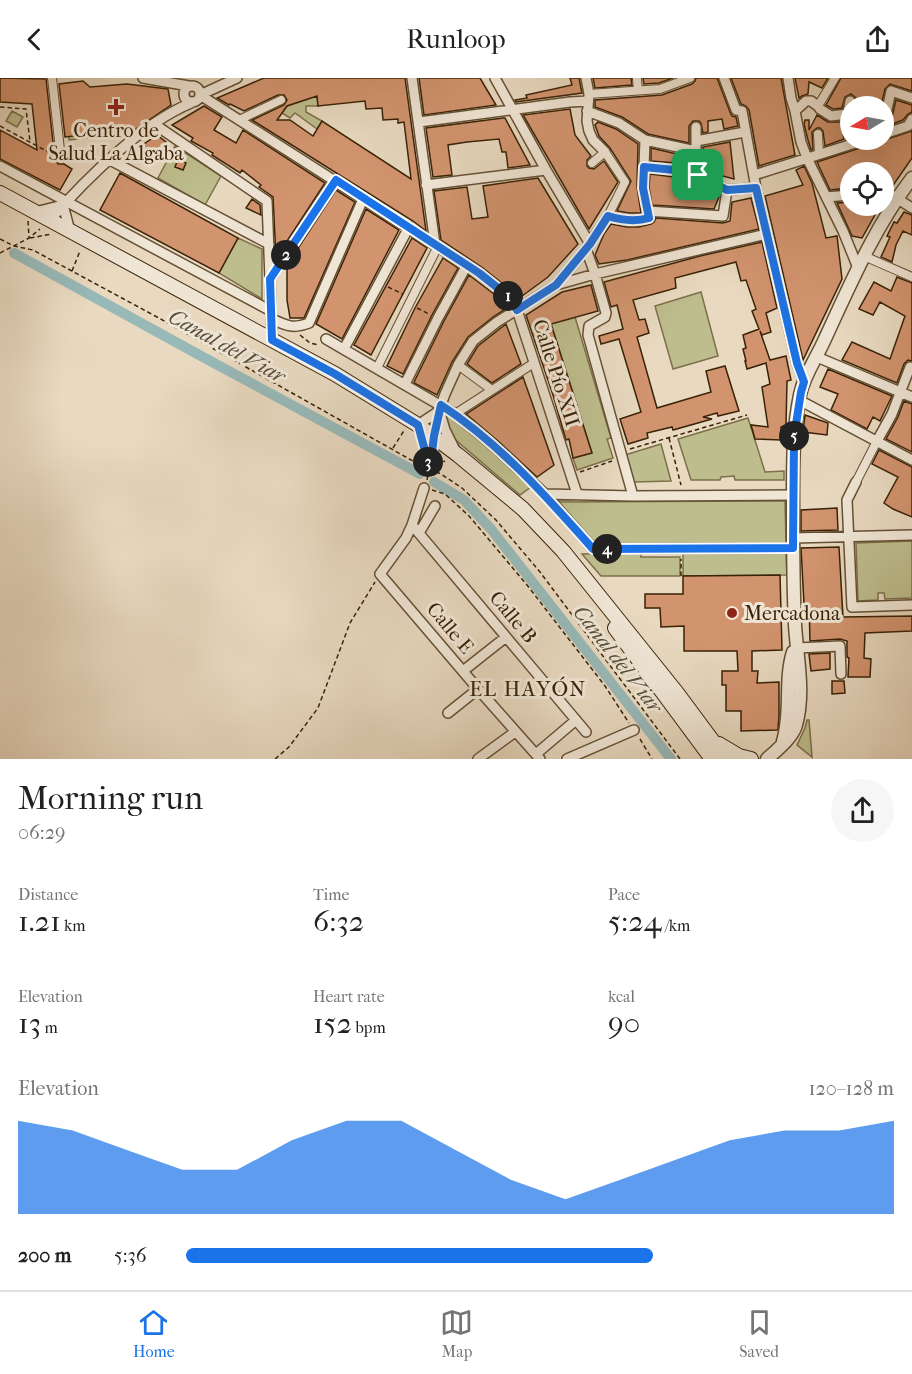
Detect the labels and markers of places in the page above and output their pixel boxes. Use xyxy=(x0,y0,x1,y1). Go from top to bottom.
marker: Centro de Salud La Algaba xyxy=(107,98,125,116)
place label: Centro de Salud La Algaba xyxy=(48,119,184,165)
pin xyxy=(672,149,723,200)
pin: 2 xyxy=(271,240,301,270)
pin: 1 xyxy=(493,281,523,311)
pin: 5 xyxy=(779,421,809,451)
pin: 3 xyxy=(413,447,443,477)
pin: 4 xyxy=(592,534,622,564)
place label: Mercadona xyxy=(744,602,841,625)
marker: Mercadona xyxy=(725,606,739,620)

